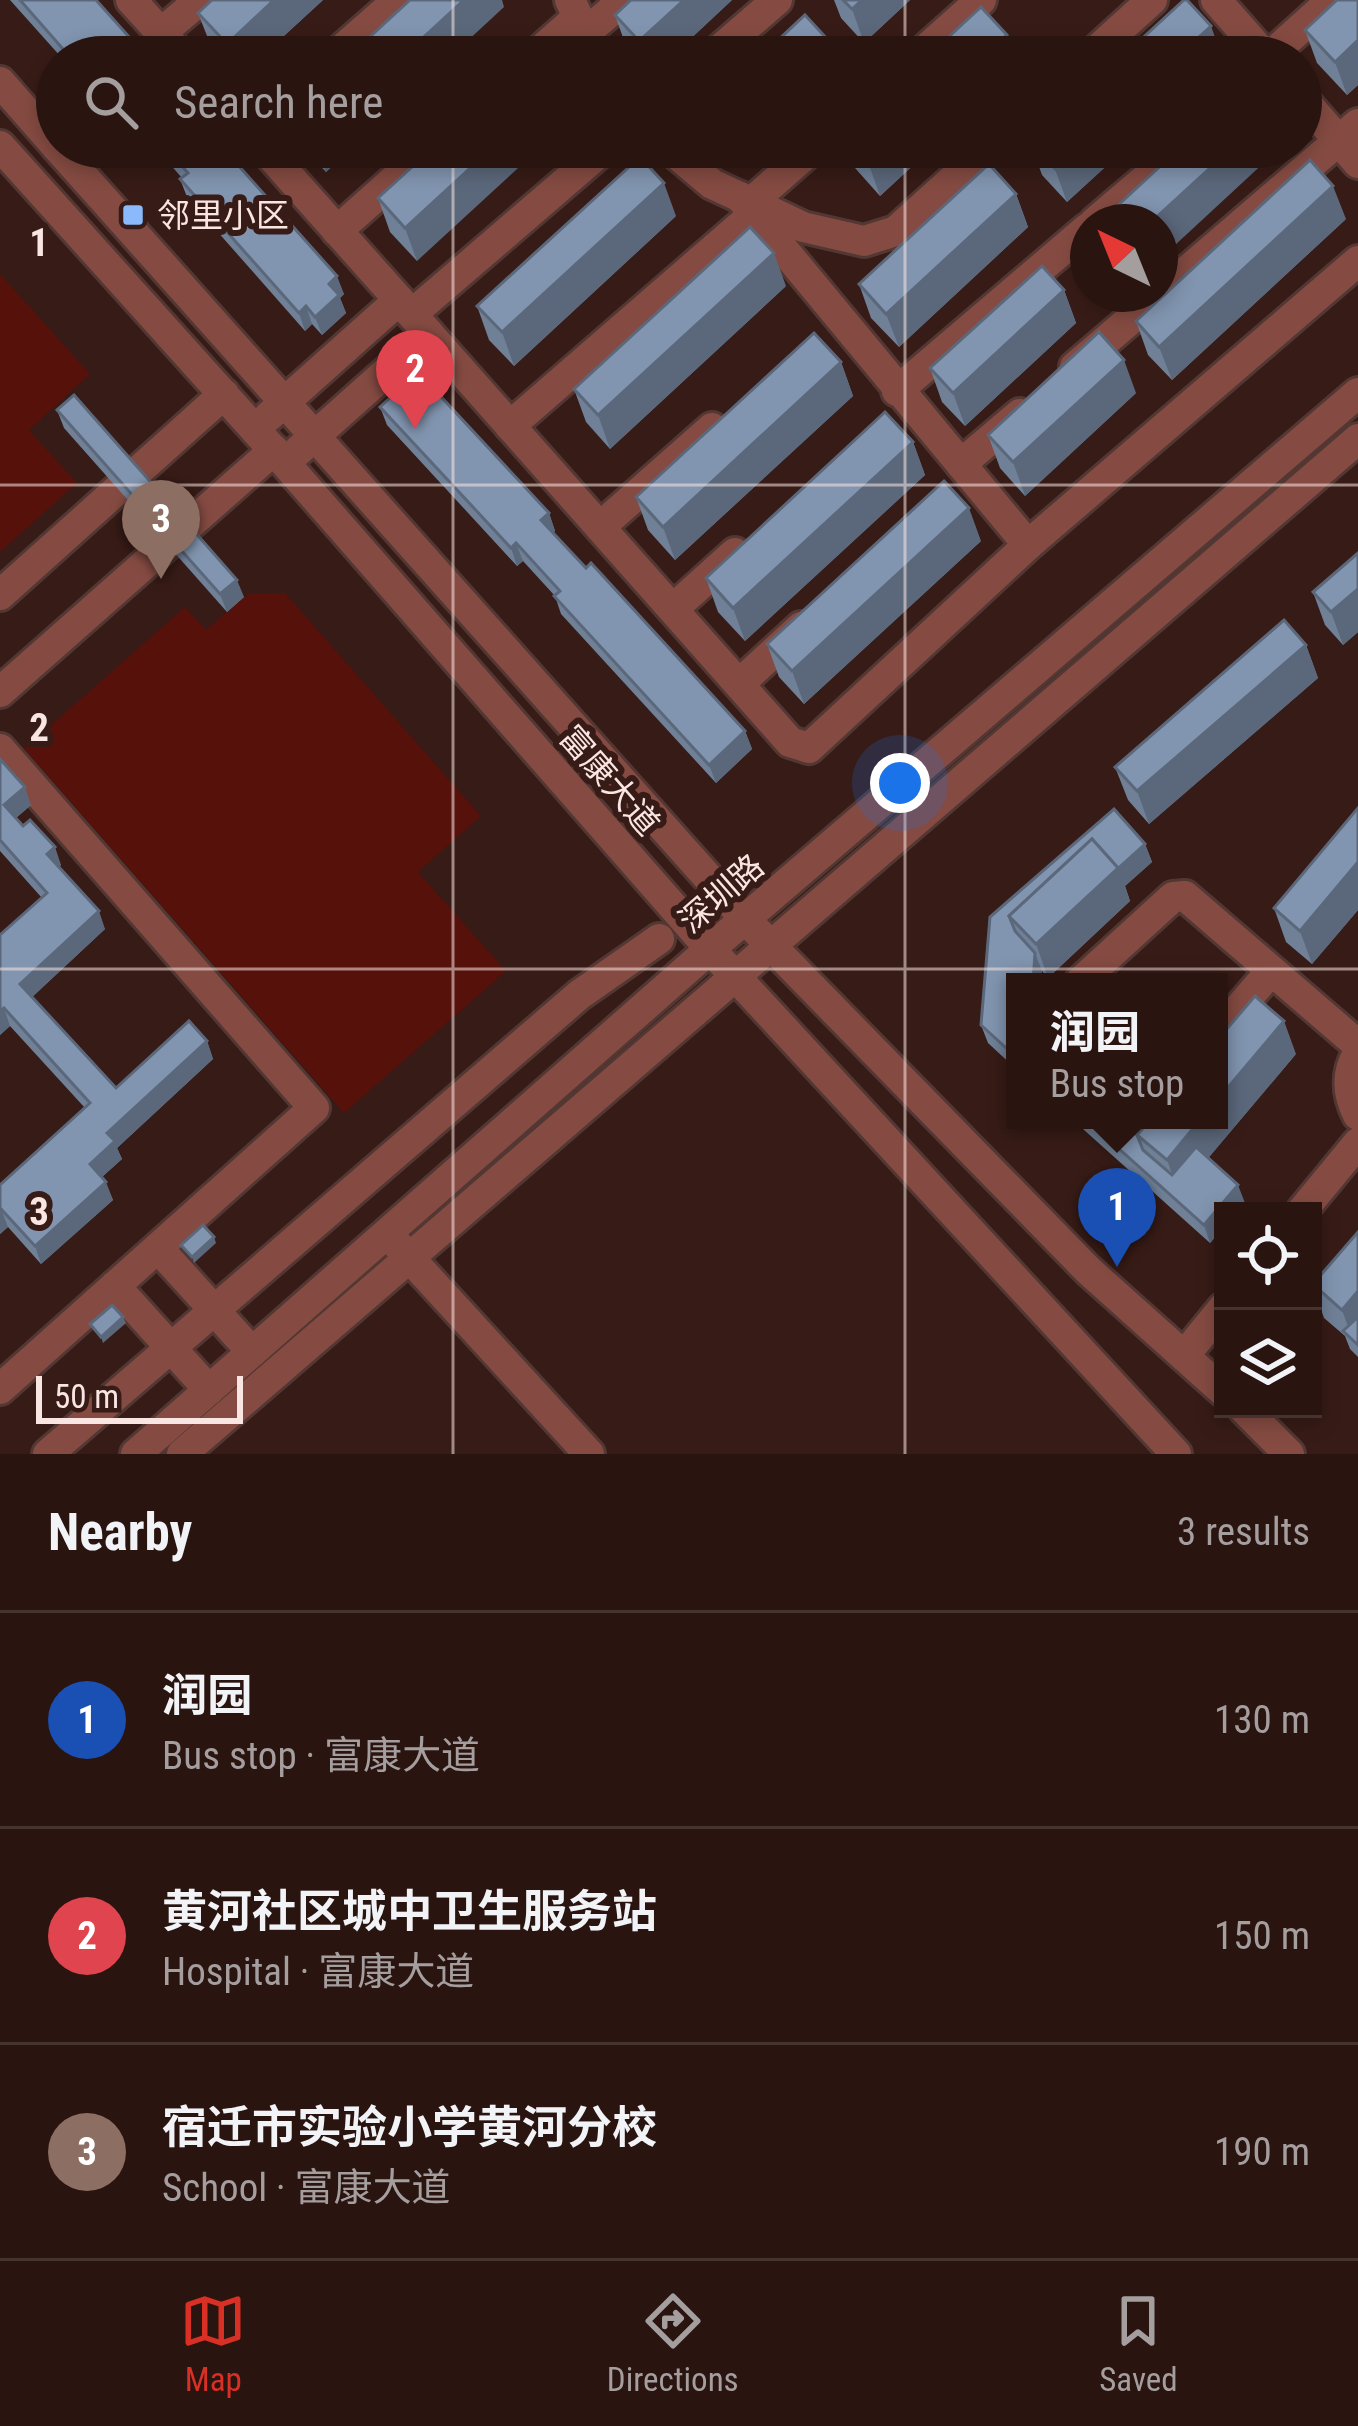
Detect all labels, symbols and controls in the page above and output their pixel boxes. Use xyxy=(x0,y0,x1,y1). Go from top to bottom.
search box xyxy=(36,36,1322,168)
icon: search xyxy=(78,69,144,135)
text: Search here xyxy=(174,76,383,129)
place label: 邻里小区 xyxy=(157,196,289,235)
marker: 邻里小区 xyxy=(120,202,146,228)
north arrow xyxy=(1070,204,1178,312)
text: 1 xyxy=(29,220,49,266)
pin: 2 xyxy=(376,330,454,429)
pin: 3 xyxy=(122,480,200,579)
text: 2 xyxy=(29,705,49,751)
street label: 富康大道 xyxy=(552,718,668,843)
your location xyxy=(870,753,930,813)
street label: 深圳路 xyxy=(671,846,771,941)
popup xyxy=(1006,973,1228,1129)
text: 润园 xyxy=(1050,1006,1140,1059)
text: Bus stop xyxy=(1050,1061,1184,1107)
pin: 1 xyxy=(1078,1168,1156,1267)
text: 3 xyxy=(29,1189,49,1235)
map controls xyxy=(1214,1202,1322,1418)
button: locate xyxy=(1214,1202,1322,1310)
button: layers xyxy=(1214,1310,1322,1418)
scale bar xyxy=(36,1370,243,1423)
text: 50 m xyxy=(54,1377,119,1416)
text: Nearby xyxy=(48,1503,192,1562)
text: 3 results xyxy=(1177,1509,1310,1555)
text: 润园 xyxy=(162,1669,252,1722)
text: 1 xyxy=(77,1697,97,1743)
text: 130 m xyxy=(1214,1697,1310,1743)
text: Bus stop · 富康大道 xyxy=(162,1733,480,1779)
text: 黄河社区城中卫生服务站 xyxy=(162,1885,657,1938)
text: 2 xyxy=(77,1913,97,1959)
text: 150 m xyxy=(1214,1913,1310,1959)
text: Hospital · 富康大道 xyxy=(162,1949,474,1995)
text: 宿迁市实验小学黄河分校 xyxy=(162,2101,657,2154)
text: 3 xyxy=(77,2129,97,2175)
text: 190 m xyxy=(1214,2129,1310,2175)
text: School · 富康大道 xyxy=(162,2165,451,2211)
tab: Map xyxy=(180,2288,246,2399)
tab: Directions xyxy=(607,2288,739,2399)
tab: Saved xyxy=(1099,2288,1178,2399)

